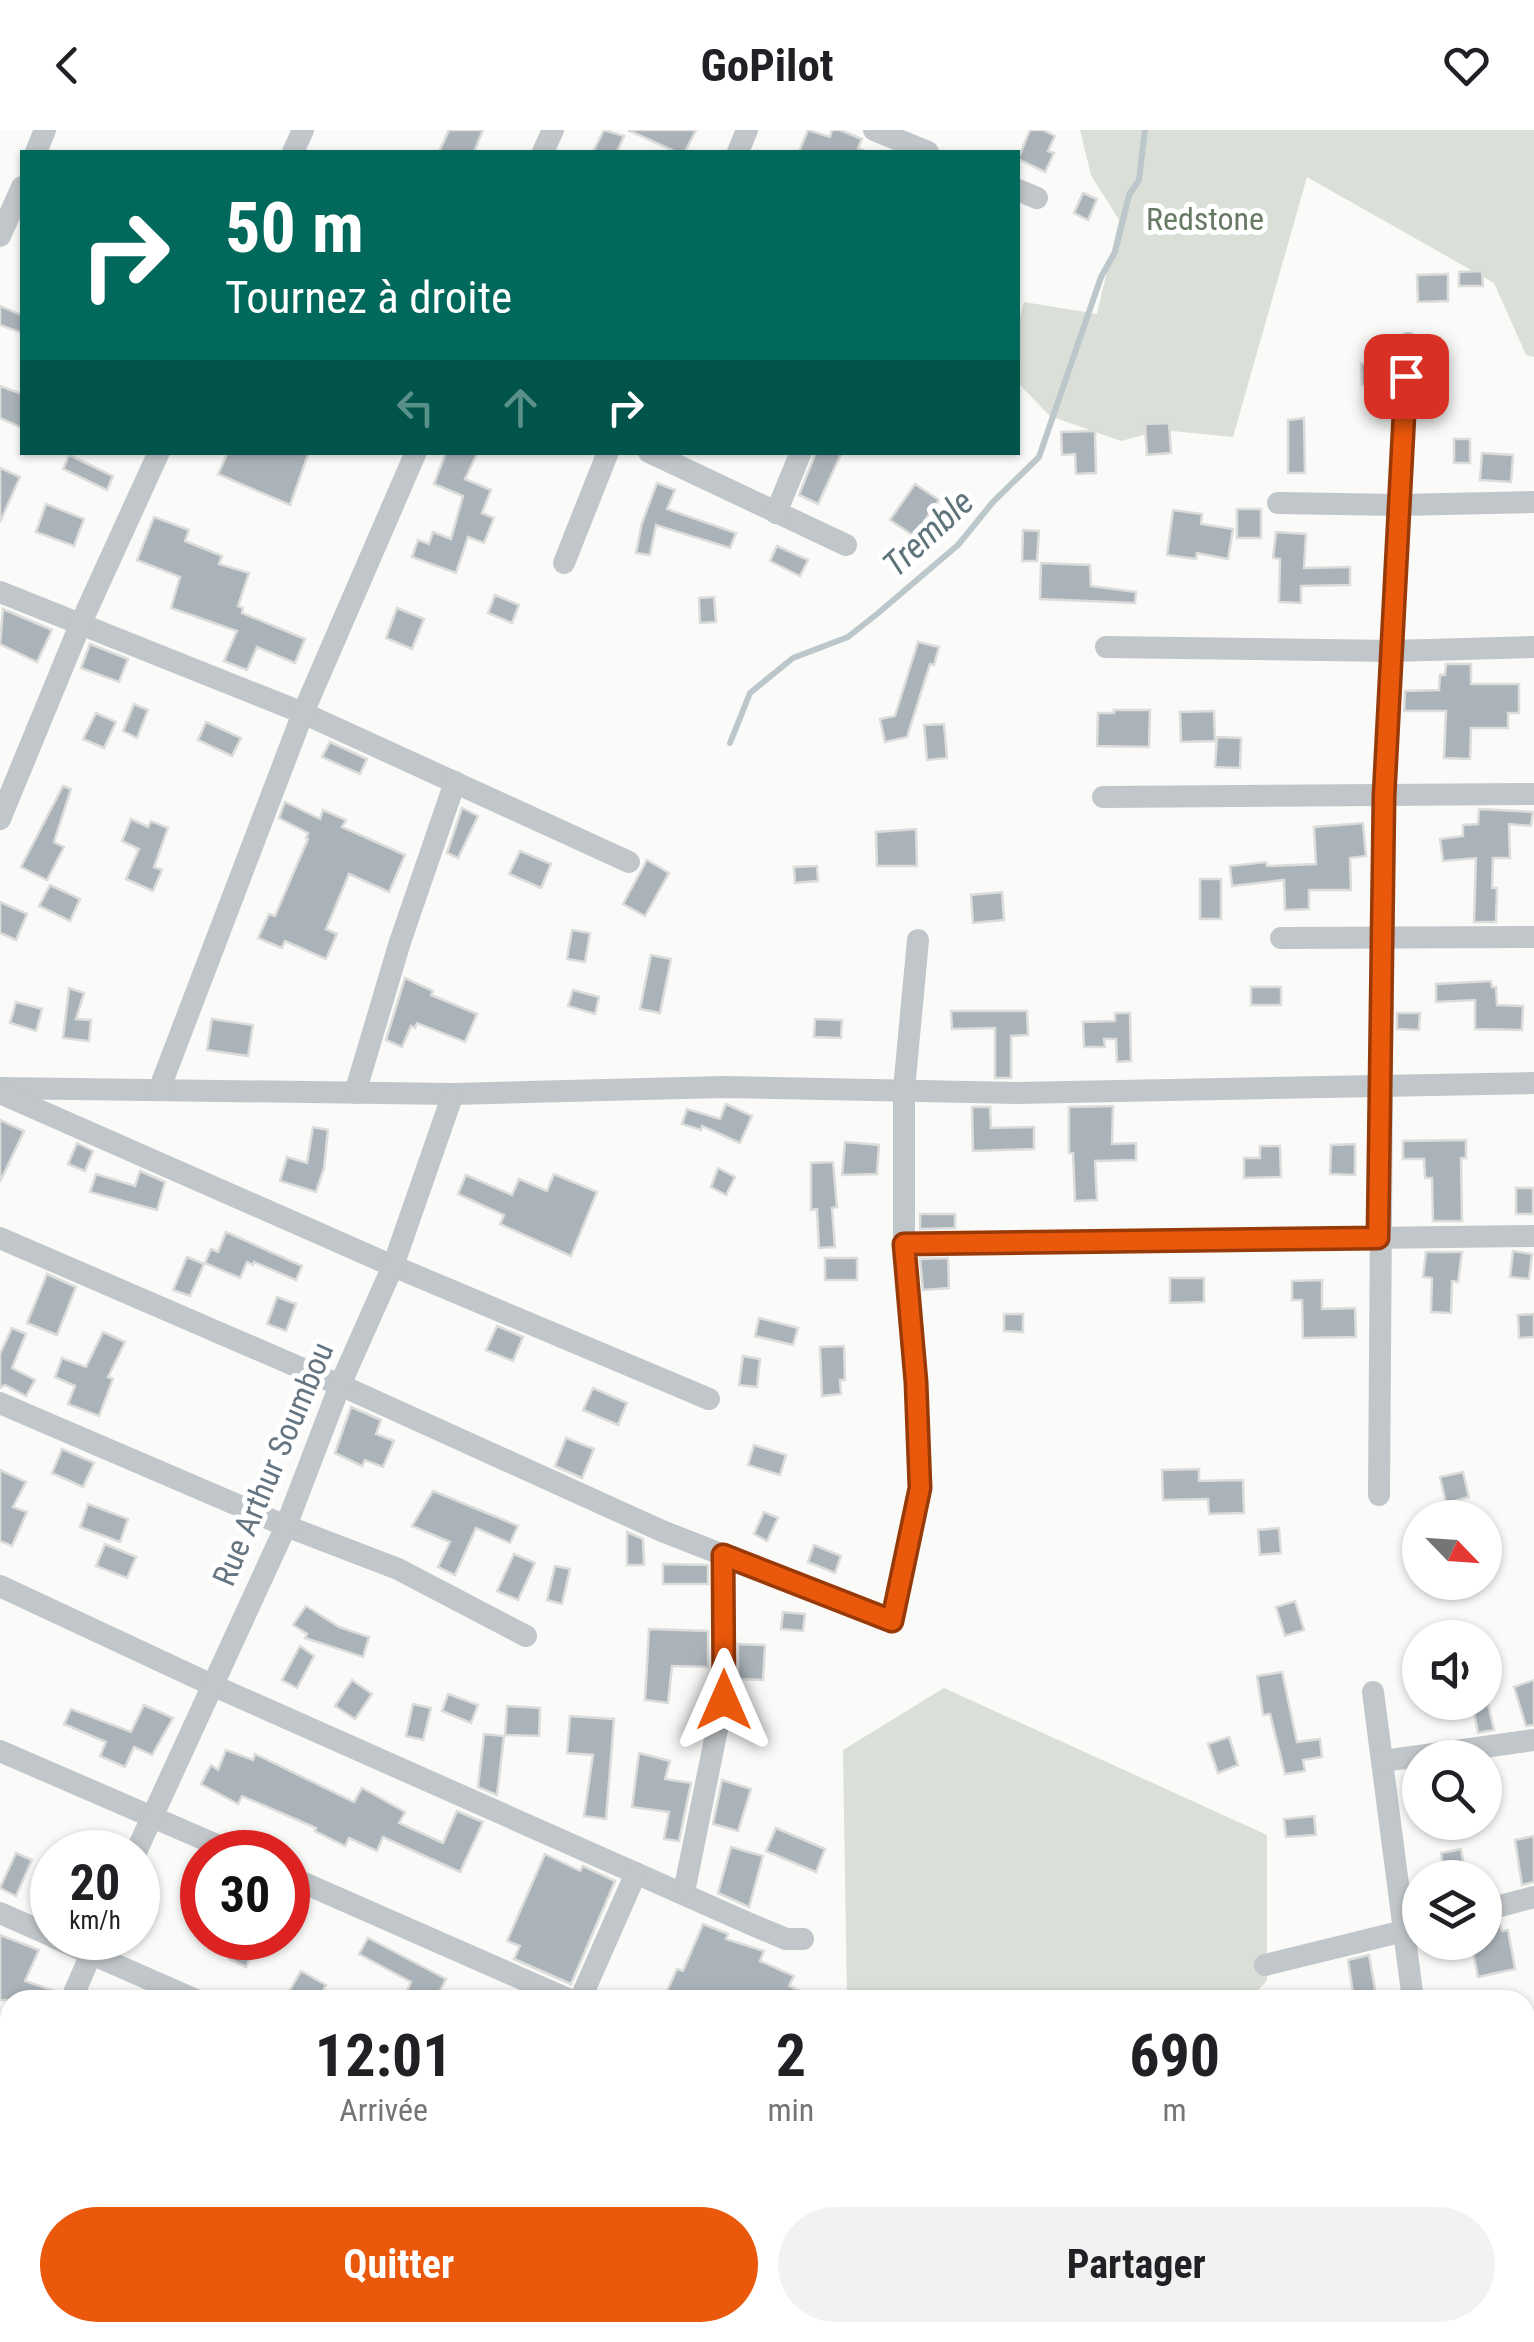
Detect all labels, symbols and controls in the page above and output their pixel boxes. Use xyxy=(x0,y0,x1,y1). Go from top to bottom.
icon: back xyxy=(40,38,95,93)
icon: heart xyxy=(1439,38,1494,93)
text: GoPilot xyxy=(700,39,834,92)
text: 50 m xyxy=(225,187,364,269)
icon: right xyxy=(60,190,190,320)
park label: Redstone xyxy=(1146,200,1264,238)
text: Tournez à droite xyxy=(225,271,512,324)
pin xyxy=(1364,334,1449,419)
icon: arrive xyxy=(1379,349,1434,404)
icon: left xyxy=(388,380,443,435)
icon: ahead xyxy=(493,380,548,435)
icon: right xyxy=(598,380,653,435)
water label: Tremble xyxy=(875,481,982,585)
street label: Rue Arthur Soumbou xyxy=(205,1337,341,1591)
north arrow xyxy=(1402,1500,1502,1600)
map controls xyxy=(1402,1500,1502,1960)
button: sound xyxy=(1402,1620,1502,1720)
position arrow xyxy=(672,1648,776,1752)
button: search xyxy=(1402,1740,1502,1840)
speed limit sign: 30 xyxy=(180,1830,310,1960)
text: 20 xyxy=(70,1854,120,1912)
button: layers xyxy=(1402,1860,1502,1960)
text: km/h xyxy=(69,1906,121,1935)
text: 12:01 xyxy=(315,2020,453,2091)
text: 2 xyxy=(776,2020,806,2091)
text: 690 xyxy=(1129,2020,1220,2091)
text: Arrivée xyxy=(339,2091,428,2129)
text: min xyxy=(767,2091,814,2129)
text: m xyxy=(1163,2091,1187,2129)
button: Quitter xyxy=(40,2207,758,2322)
button: Partager xyxy=(778,2207,1495,2322)

